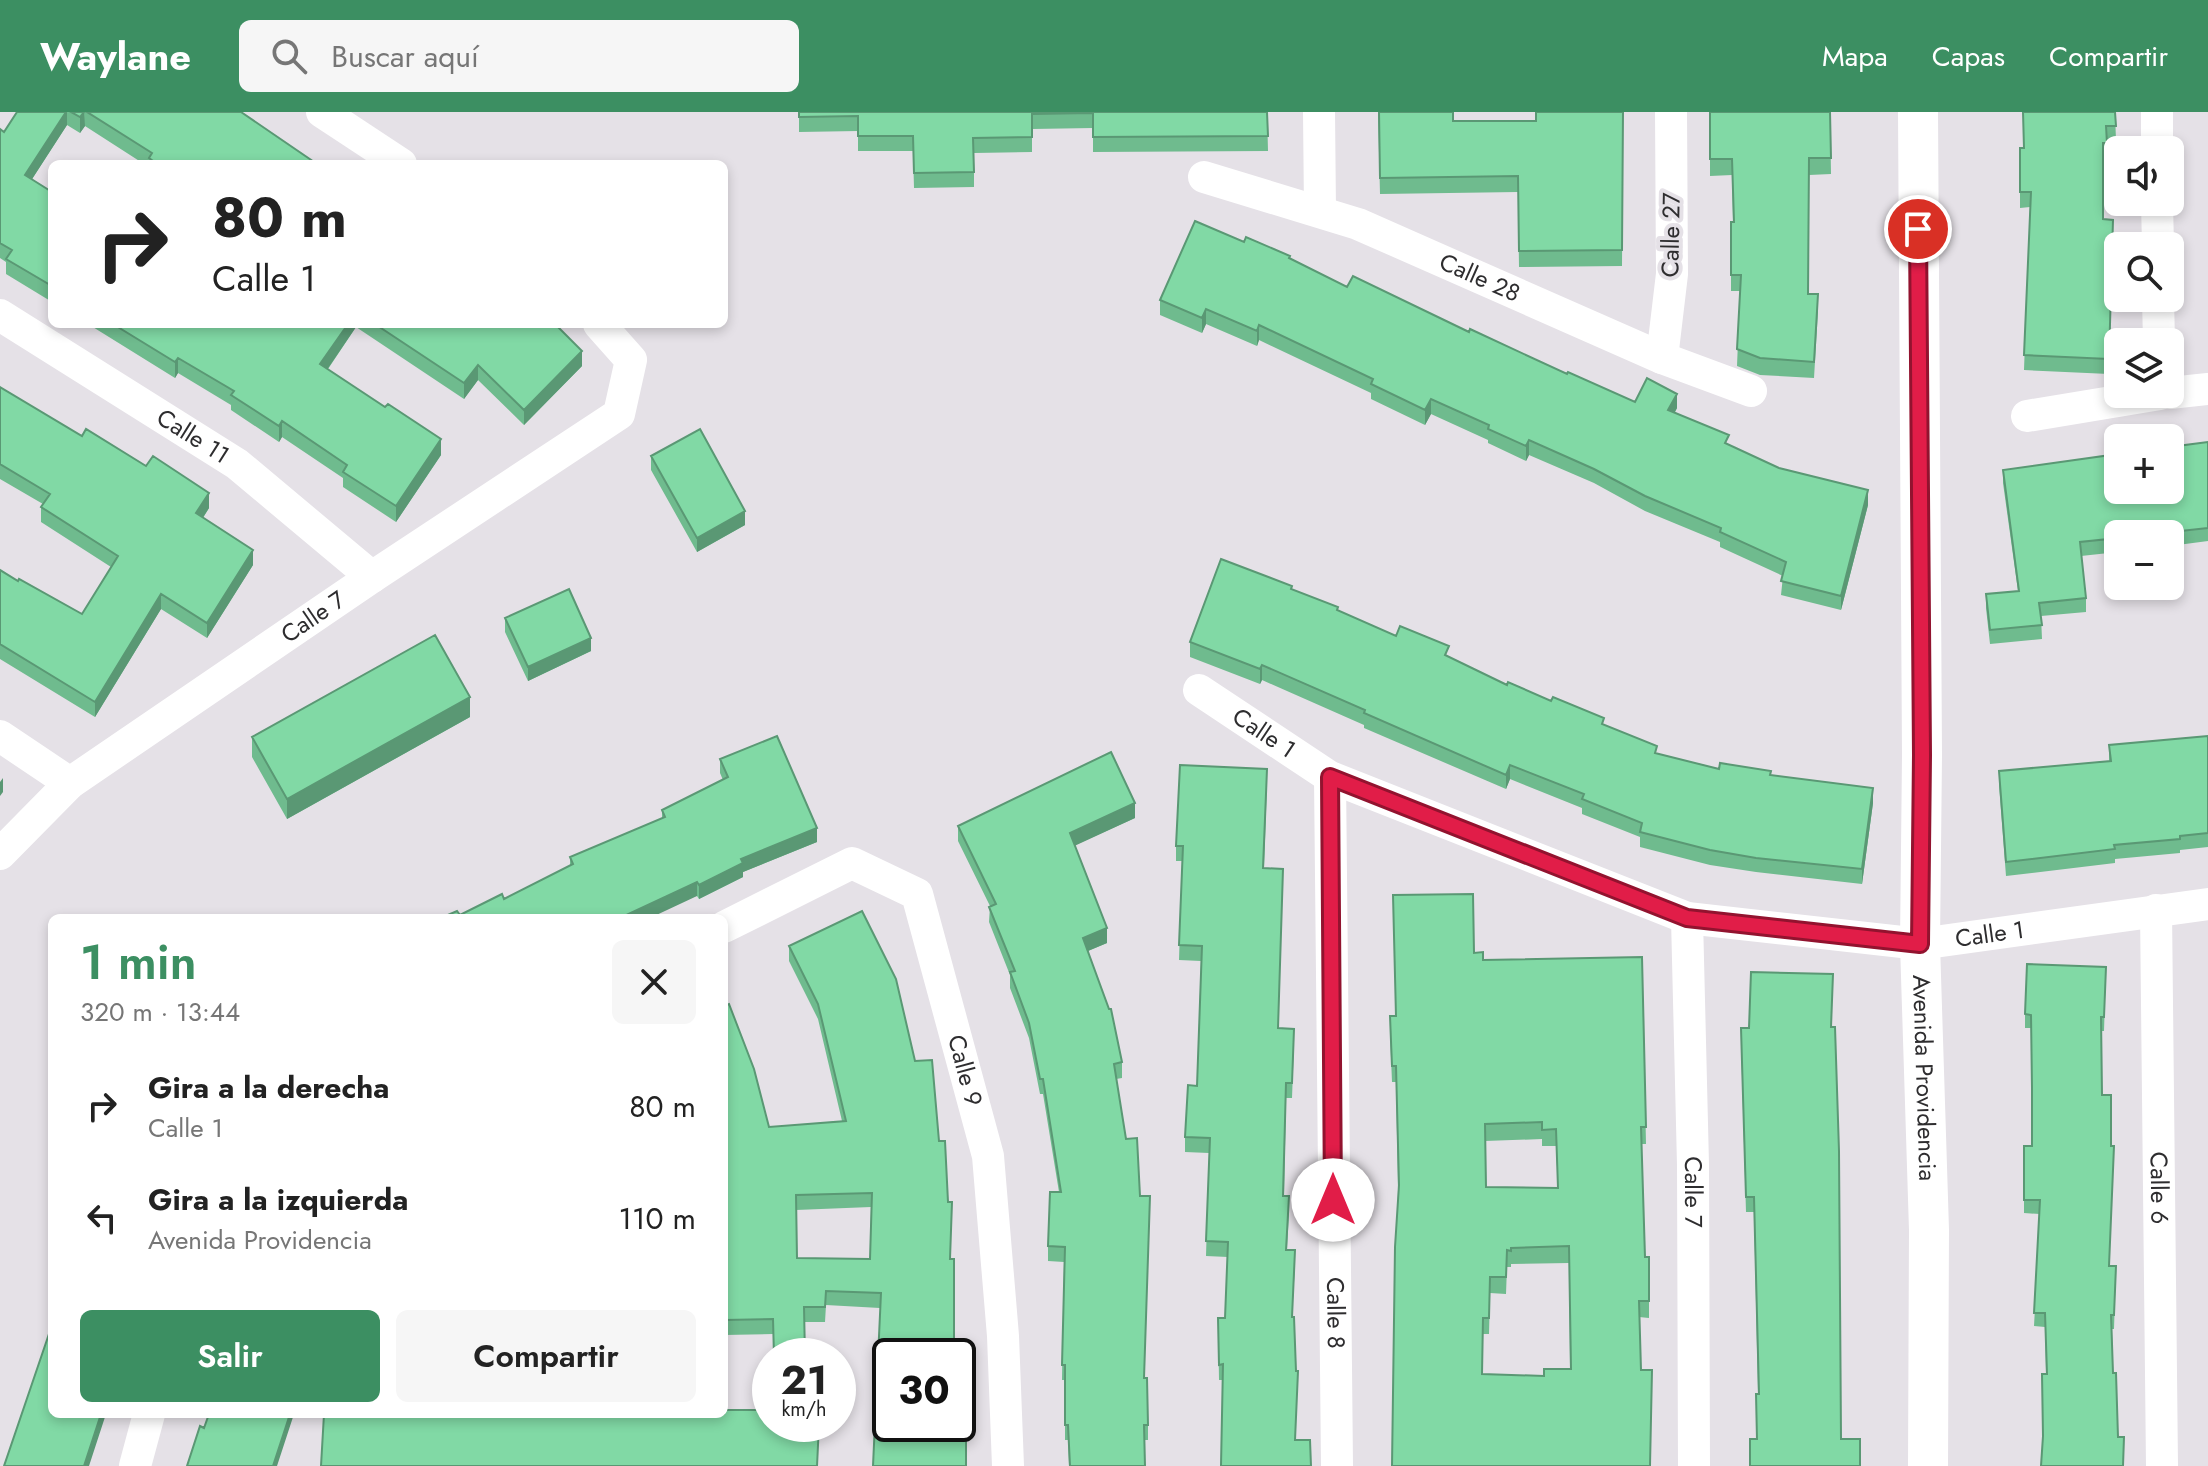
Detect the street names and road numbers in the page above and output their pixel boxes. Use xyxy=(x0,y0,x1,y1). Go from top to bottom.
street label: Calle 27 xyxy=(1652,192,1689,278)
street label: Calle 28 xyxy=(1434,244,1526,310)
street label: Calle 11 xyxy=(150,400,237,472)
street label: Calle 7 xyxy=(274,582,352,651)
street label: Calle 1 xyxy=(1226,699,1303,767)
street label: Calle 1 xyxy=(1953,912,2027,956)
street label: Avenida Providencia xyxy=(1904,974,1945,1182)
street label: Calle 9 xyxy=(939,1031,992,1110)
street label: Calle 6 xyxy=(2142,1152,2177,1224)
street label: Calle 7 xyxy=(1676,1156,1711,1228)
street label: Calle 8 xyxy=(1318,1277,1354,1349)

